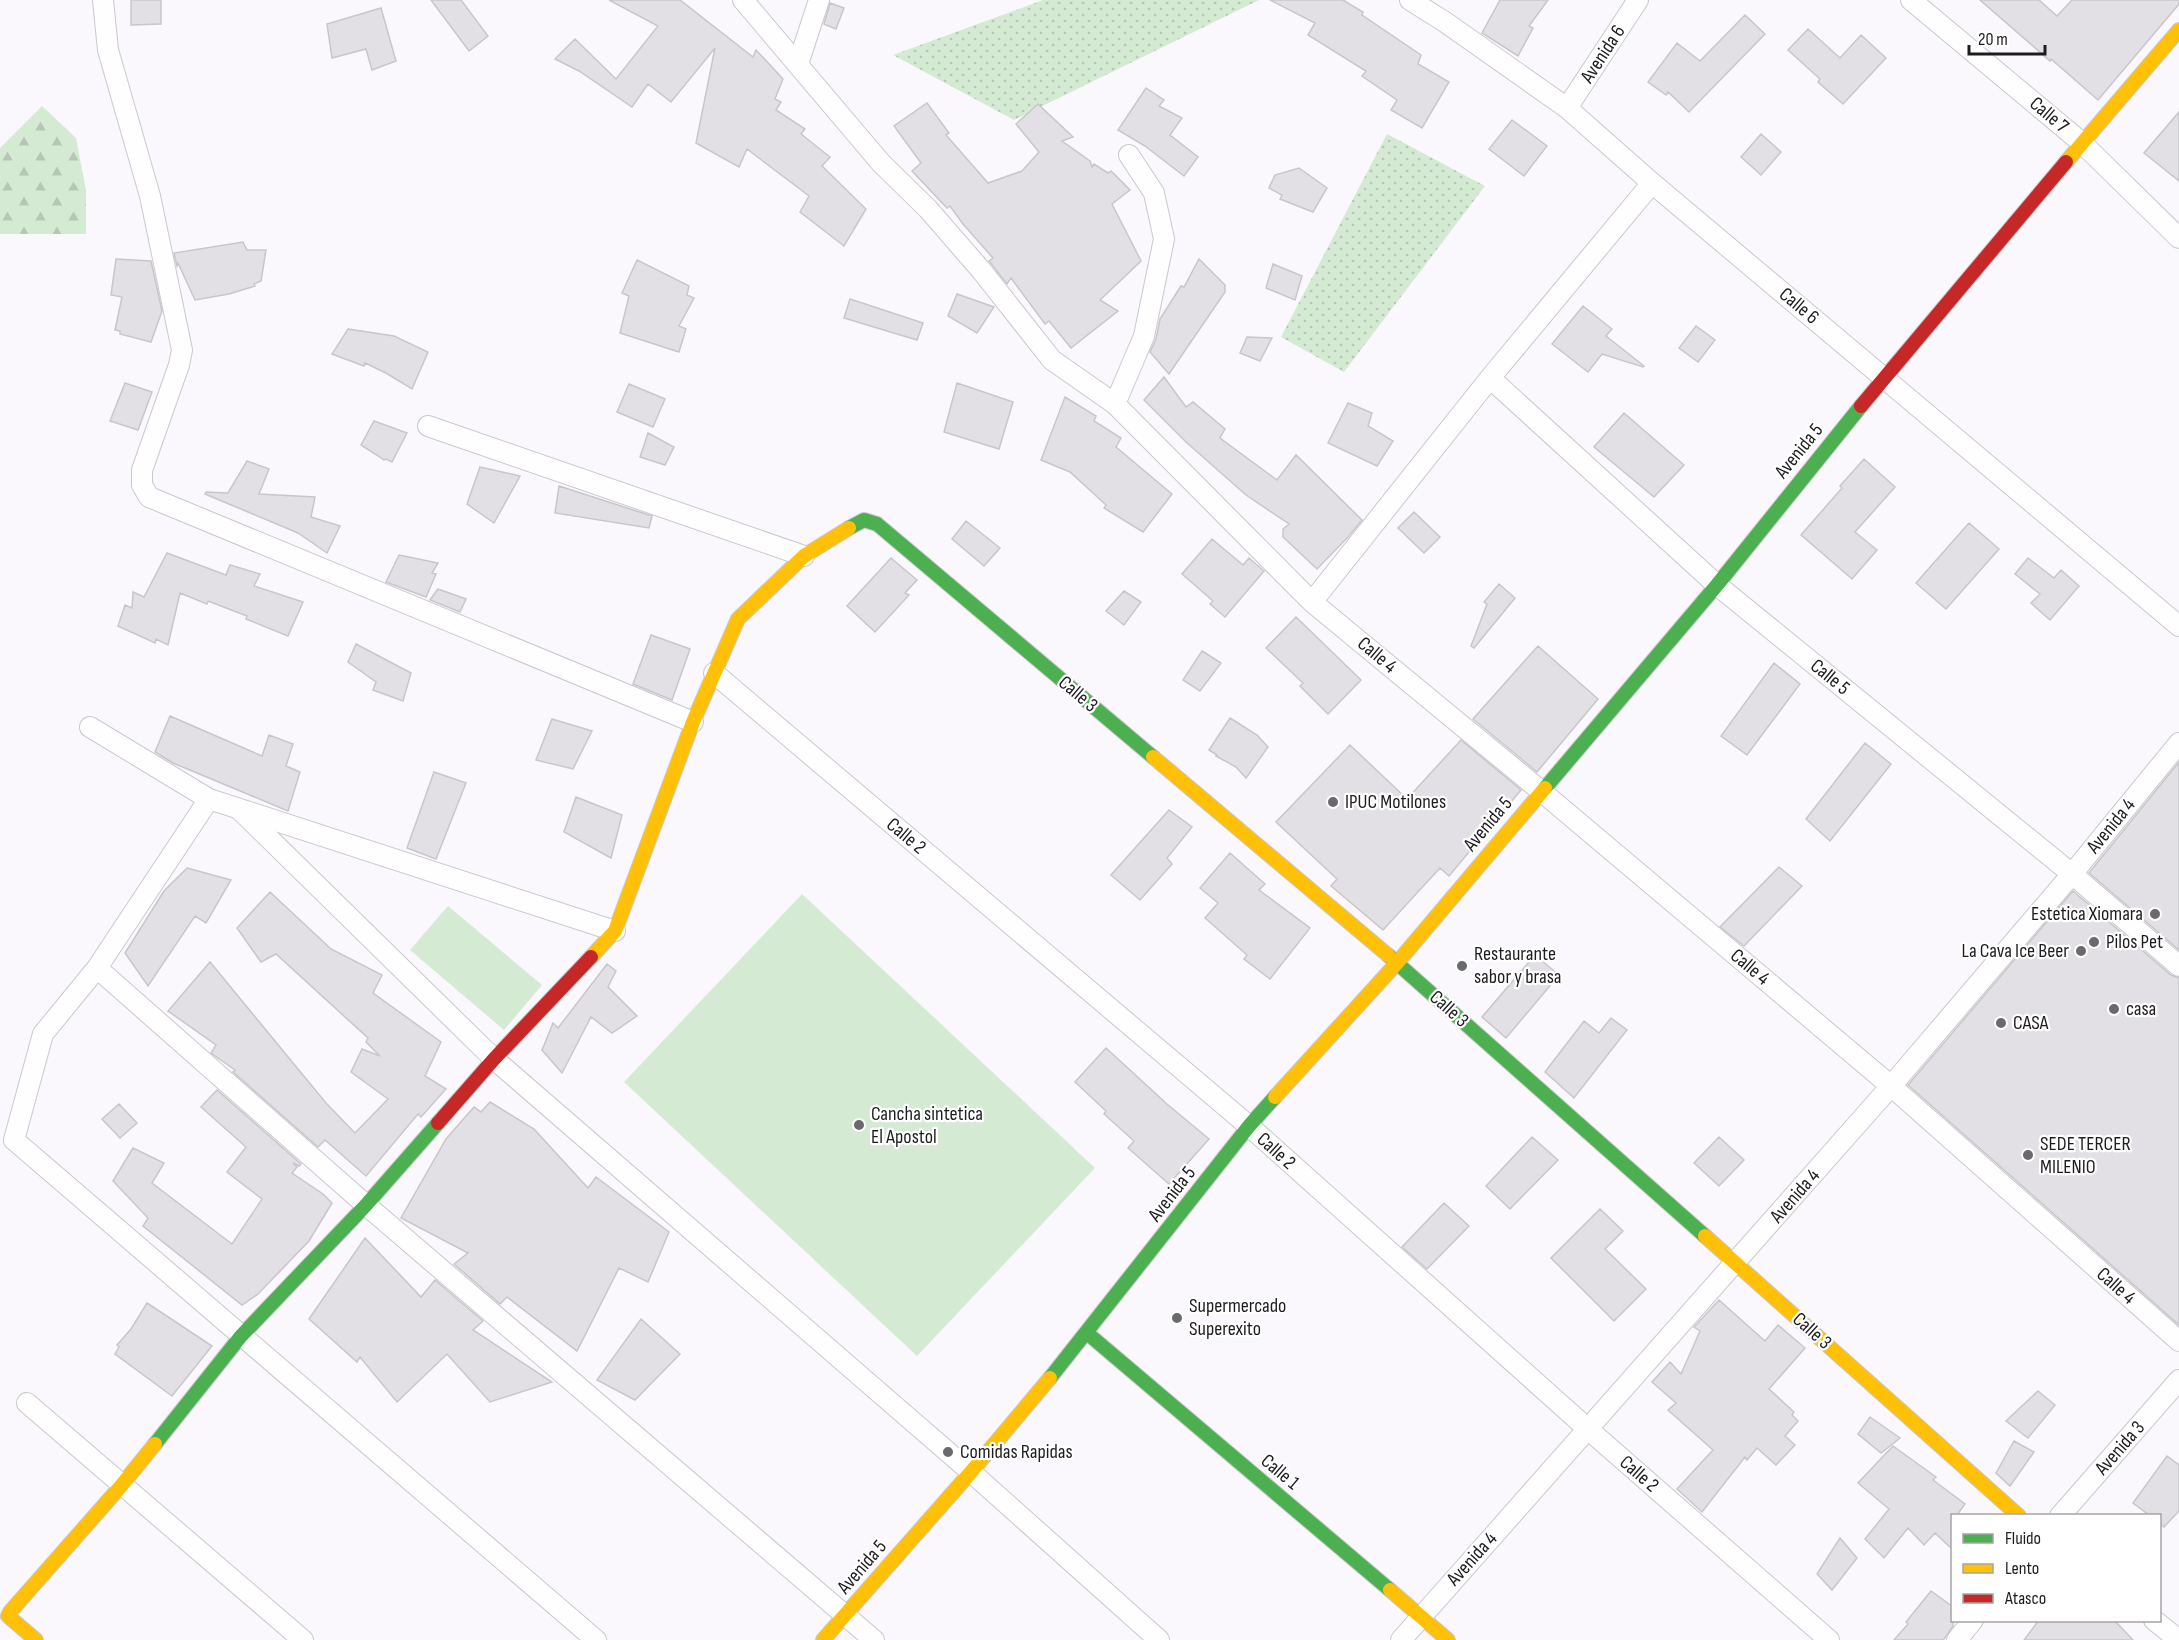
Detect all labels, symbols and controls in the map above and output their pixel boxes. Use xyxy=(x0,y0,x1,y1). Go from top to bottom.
scale bar xyxy=(1969,18,2046,56)
street label: Avenida 6 xyxy=(1575,21,1631,88)
text: 20 m xyxy=(1978,29,2008,50)
street label: Calle 7 xyxy=(2025,92,2073,138)
street label: Calle 6 xyxy=(1774,283,1824,329)
street label: Avenida 5 xyxy=(1769,419,1828,484)
street label: Calle 4 xyxy=(1352,632,1402,678)
street label: Calle 5 xyxy=(1805,654,1855,700)
street label: Calle 3 xyxy=(1053,671,1103,717)
place label: IPUC Motilones xyxy=(1345,790,1446,814)
street label: Avenida 5 xyxy=(1458,792,1518,857)
street label: Avenida 4 xyxy=(2081,794,2140,859)
marker: IPUC Motilones xyxy=(1326,795,1340,809)
street label: Calle 2 xyxy=(881,813,931,859)
place label: Estetica Xiomara xyxy=(2031,902,2143,926)
marker: Estetica Xiomara xyxy=(2148,907,2162,921)
place label: Pilos Pet xyxy=(2106,930,2163,954)
marker: Pilos Pet xyxy=(2087,935,2101,949)
place label: La Cava Ice Beer xyxy=(1962,939,2069,963)
place label: Restaurante sabor y brasa xyxy=(1474,942,1561,989)
street label: Calle 4 xyxy=(1725,944,1775,990)
marker: La Cava Ice Beer xyxy=(2074,944,2088,958)
marker: Restaurante sabor y brasa xyxy=(1455,959,1469,973)
street label: Calle 3 xyxy=(1425,985,1473,1033)
place label: casa xyxy=(2126,997,2156,1021)
marker: casa xyxy=(2107,1002,2121,1016)
place label: CASA xyxy=(2013,1011,2049,1035)
marker: CASA xyxy=(1994,1016,2008,1030)
place label: Cancha sintetica El Apostol xyxy=(871,1102,983,1149)
marker: Cancha sintetica El Apostol xyxy=(852,1118,866,1132)
street label: Calle 2 xyxy=(1252,1127,1300,1175)
place label: SEDE TERCER MILENIO xyxy=(2040,1132,2131,1179)
marker: SEDE TERCER MILENIO xyxy=(2021,1148,2035,1162)
street label: Avenida 5 xyxy=(1142,1162,1201,1227)
street label: Avenida 4 xyxy=(1764,1164,1825,1229)
street label: Calle 4 xyxy=(2092,1262,2140,1310)
place label: Supermercado Superexito xyxy=(1189,1294,1286,1341)
street label: Calle 3 xyxy=(1788,1307,1836,1355)
marker: Supermercado Superexito xyxy=(1170,1311,1184,1325)
street label: Avenida 3 xyxy=(2089,1416,2150,1481)
place label: Comidas Rapidas xyxy=(960,1440,1073,1464)
marker: Comidas Rapidas xyxy=(941,1445,955,1459)
street label: Calle 1 xyxy=(1256,1449,1304,1495)
street label: Calle 2 xyxy=(1615,1451,1663,1497)
legend xyxy=(1951,1514,2161,1622)
street label: Avenida 4 xyxy=(1441,1527,1502,1591)
text: Fluido xyxy=(2005,1528,2041,1549)
street label: Avenida 5 xyxy=(831,1535,892,1600)
text: Lento xyxy=(2005,1558,2039,1579)
text: Atasco xyxy=(2004,1588,2046,1609)

